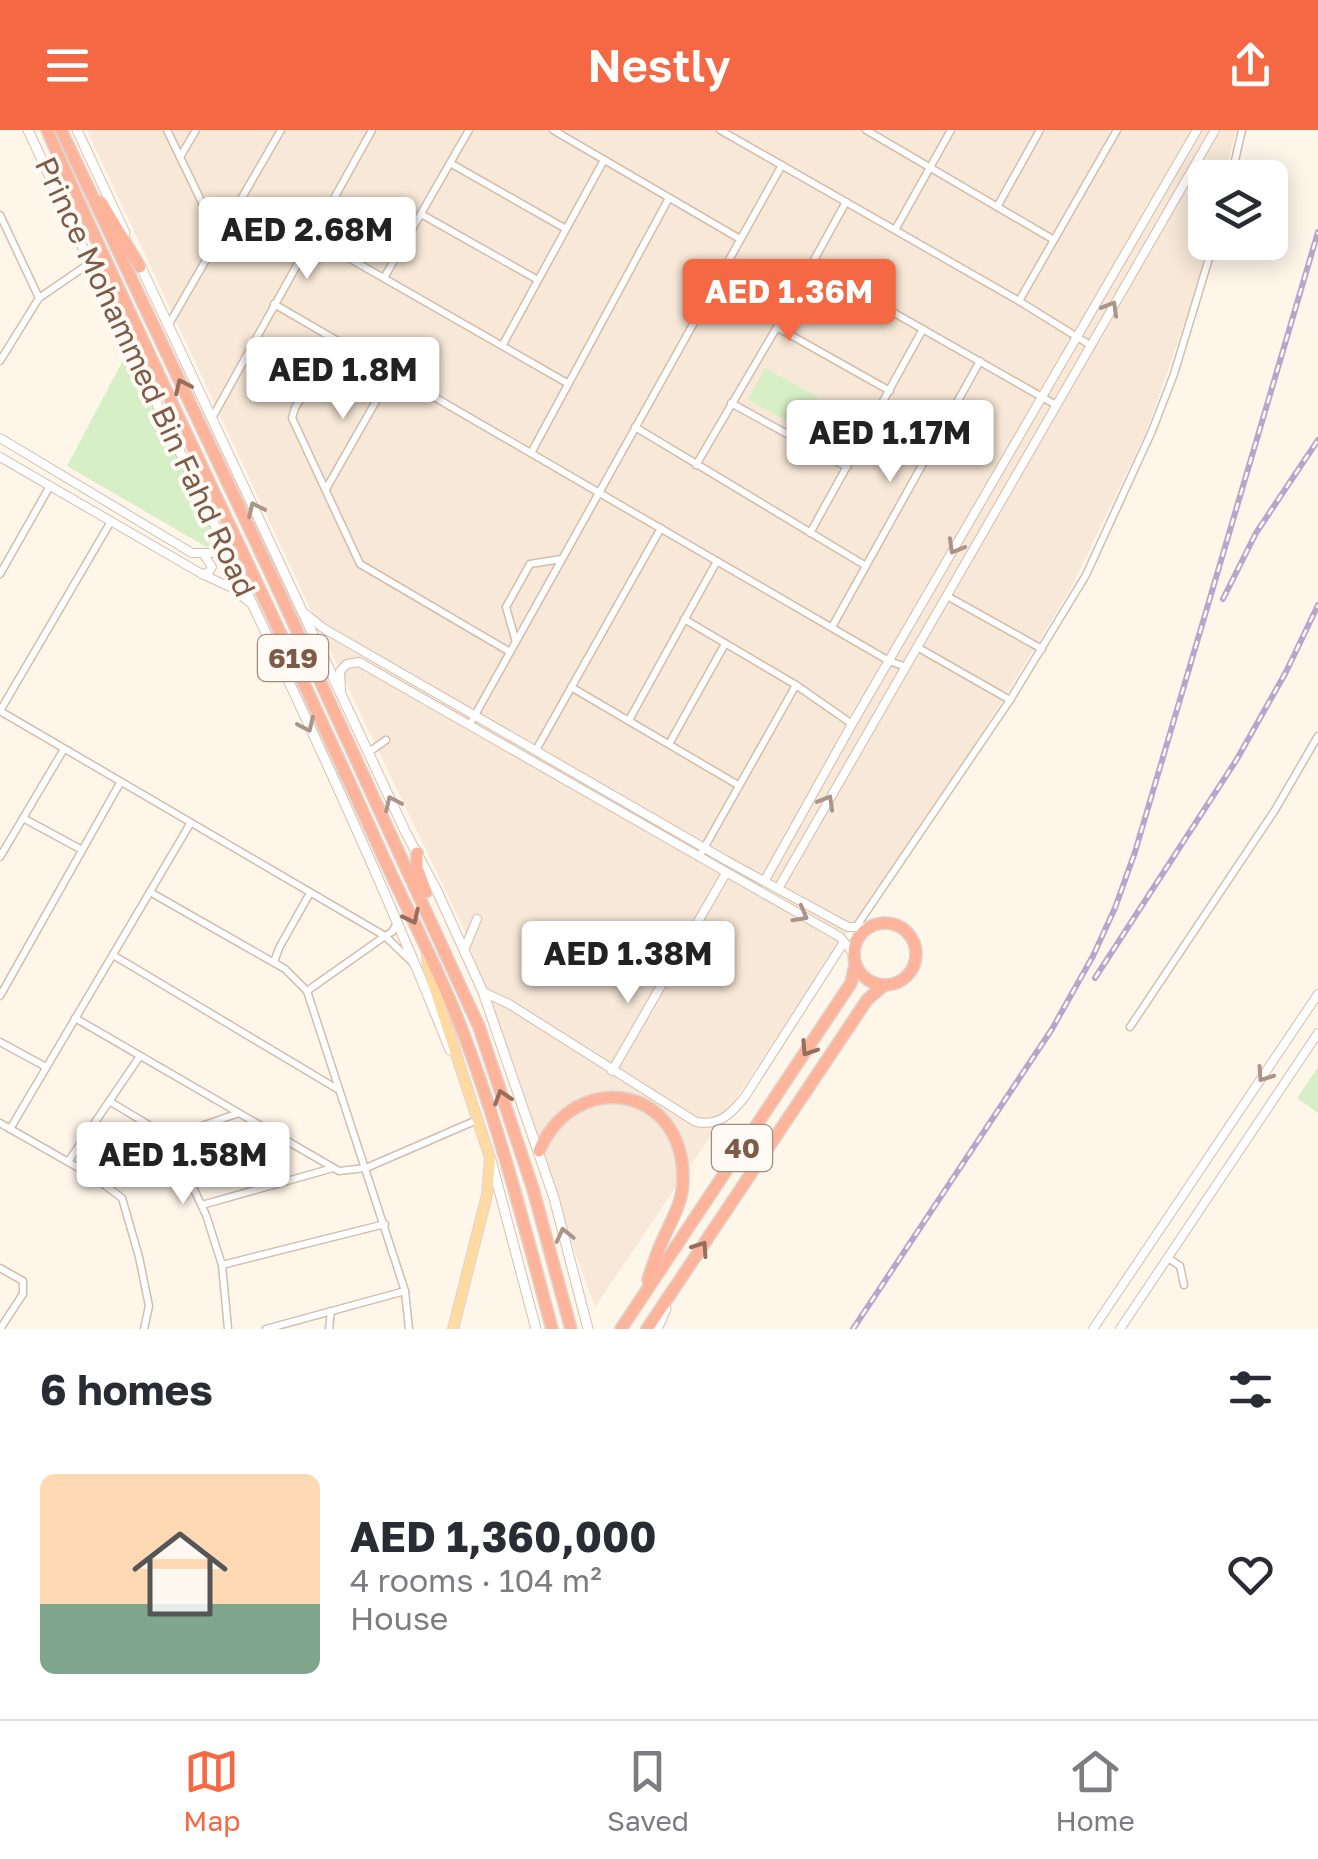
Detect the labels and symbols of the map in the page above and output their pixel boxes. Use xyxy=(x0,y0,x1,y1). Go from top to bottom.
street label: Prince Mohammed Bin Fahd Road xyxy=(28,151,264,602)
pin: AED 2.68M xyxy=(193,197,421,282)
pin: AED 1.36M xyxy=(675,259,903,344)
one-way arrow xyxy=(1099,301,1118,319)
pin: AED 1.8M xyxy=(240,337,446,422)
one-way arrow xyxy=(174,378,194,396)
pin: AED 1.17M xyxy=(776,400,1004,485)
one-way arrow xyxy=(247,501,267,519)
one-way arrow xyxy=(948,537,968,555)
road number: 619 xyxy=(258,635,328,681)
one-way arrow xyxy=(295,715,315,733)
one-way arrow xyxy=(815,795,834,813)
one-way arrow xyxy=(385,796,405,814)
one-way arrow xyxy=(791,903,809,923)
one-way arrow xyxy=(400,907,420,925)
pin: AED 1.38M xyxy=(514,921,742,1006)
one-way arrow xyxy=(802,1038,821,1056)
one-way arrow xyxy=(1257,1064,1276,1082)
one-way arrow xyxy=(493,1089,513,1106)
pin: AED 1.58M xyxy=(69,1122,297,1207)
road number: 40 xyxy=(712,1125,772,1171)
one-way arrow xyxy=(554,1226,575,1244)
one-way arrow xyxy=(689,1241,708,1259)

